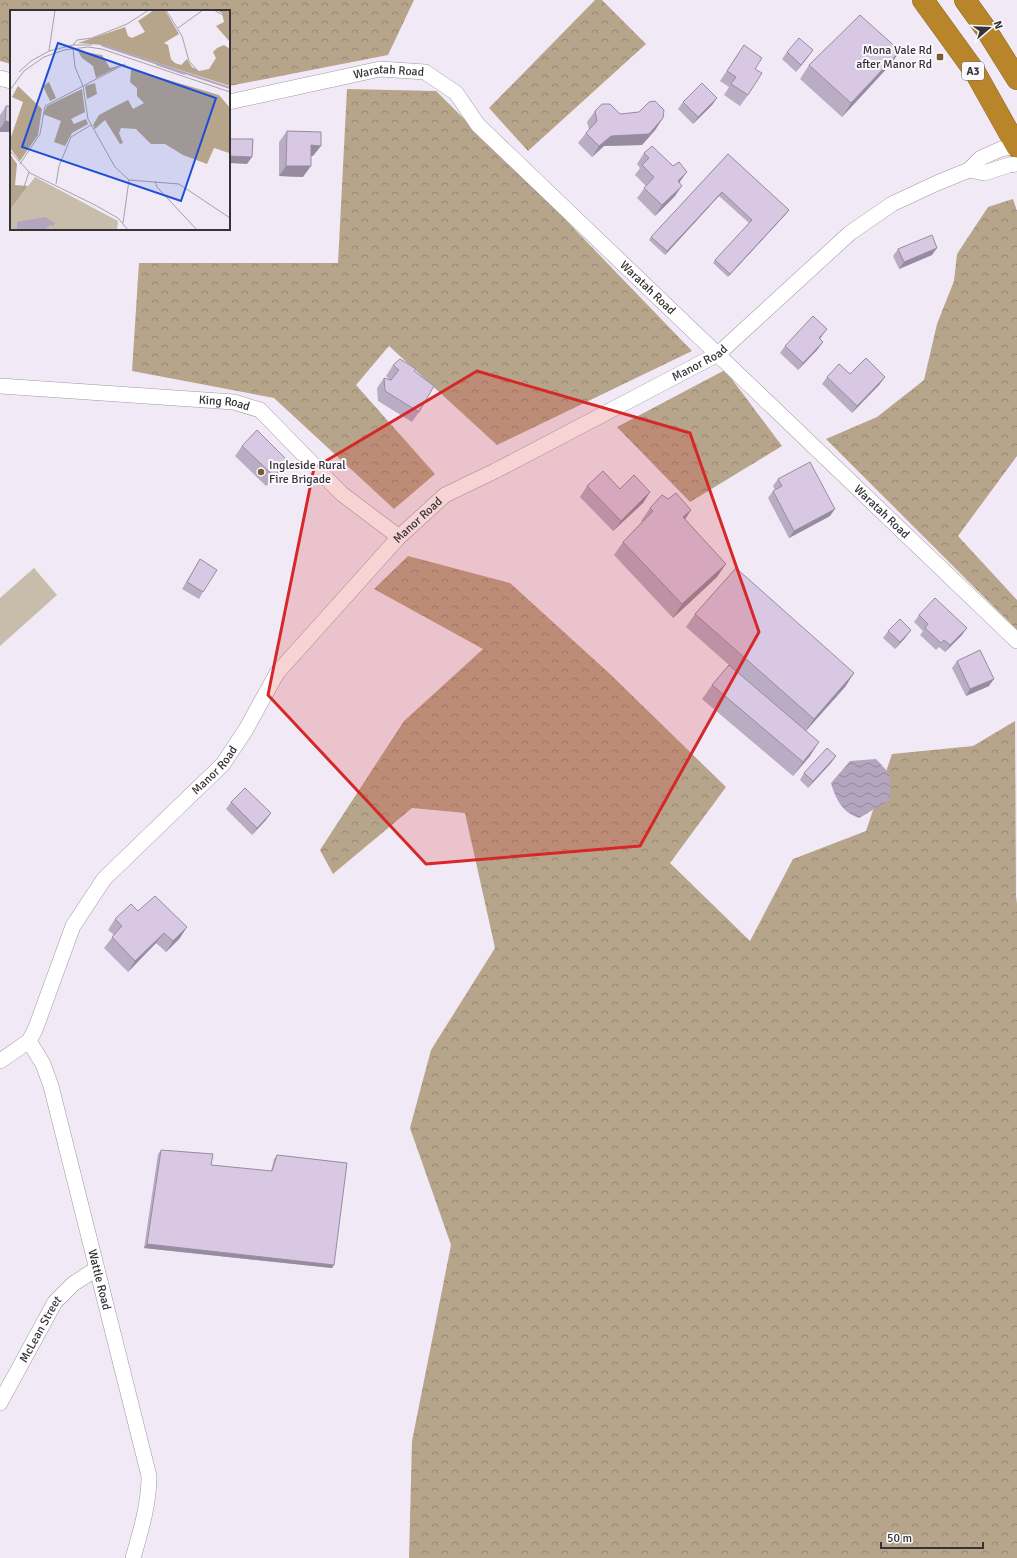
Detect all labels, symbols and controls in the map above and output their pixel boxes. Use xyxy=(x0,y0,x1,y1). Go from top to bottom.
north arrow xyxy=(969,8,1009,48)
inset map xyxy=(10,10,230,230)
text: N xyxy=(991,19,1005,31)
place label: Mona Vale Rd after Manor Rd xyxy=(856,43,932,72)
marker: Mona Vale Rd after Manor Rd xyxy=(935,52,945,62)
street label: Waratah Road xyxy=(352,62,424,83)
road number: A3 xyxy=(962,62,984,80)
street label: Waratah Road xyxy=(616,258,678,318)
street label: Manor Road xyxy=(669,342,731,385)
street label: King Road xyxy=(198,393,252,414)
place label: Ingleside Rural Fire Brigade xyxy=(269,458,346,487)
marker: Ingleside Rural Fire Brigade xyxy=(256,467,266,477)
street label: Waratah Road xyxy=(851,482,912,542)
street label: Manor Road xyxy=(390,494,446,546)
street label: Manor Road xyxy=(189,743,241,798)
street label: Wattle Road xyxy=(84,1248,114,1312)
street label: McLean Street xyxy=(16,1293,65,1366)
scale bar xyxy=(881,1524,983,1550)
text: 50 m xyxy=(887,1531,912,1546)

